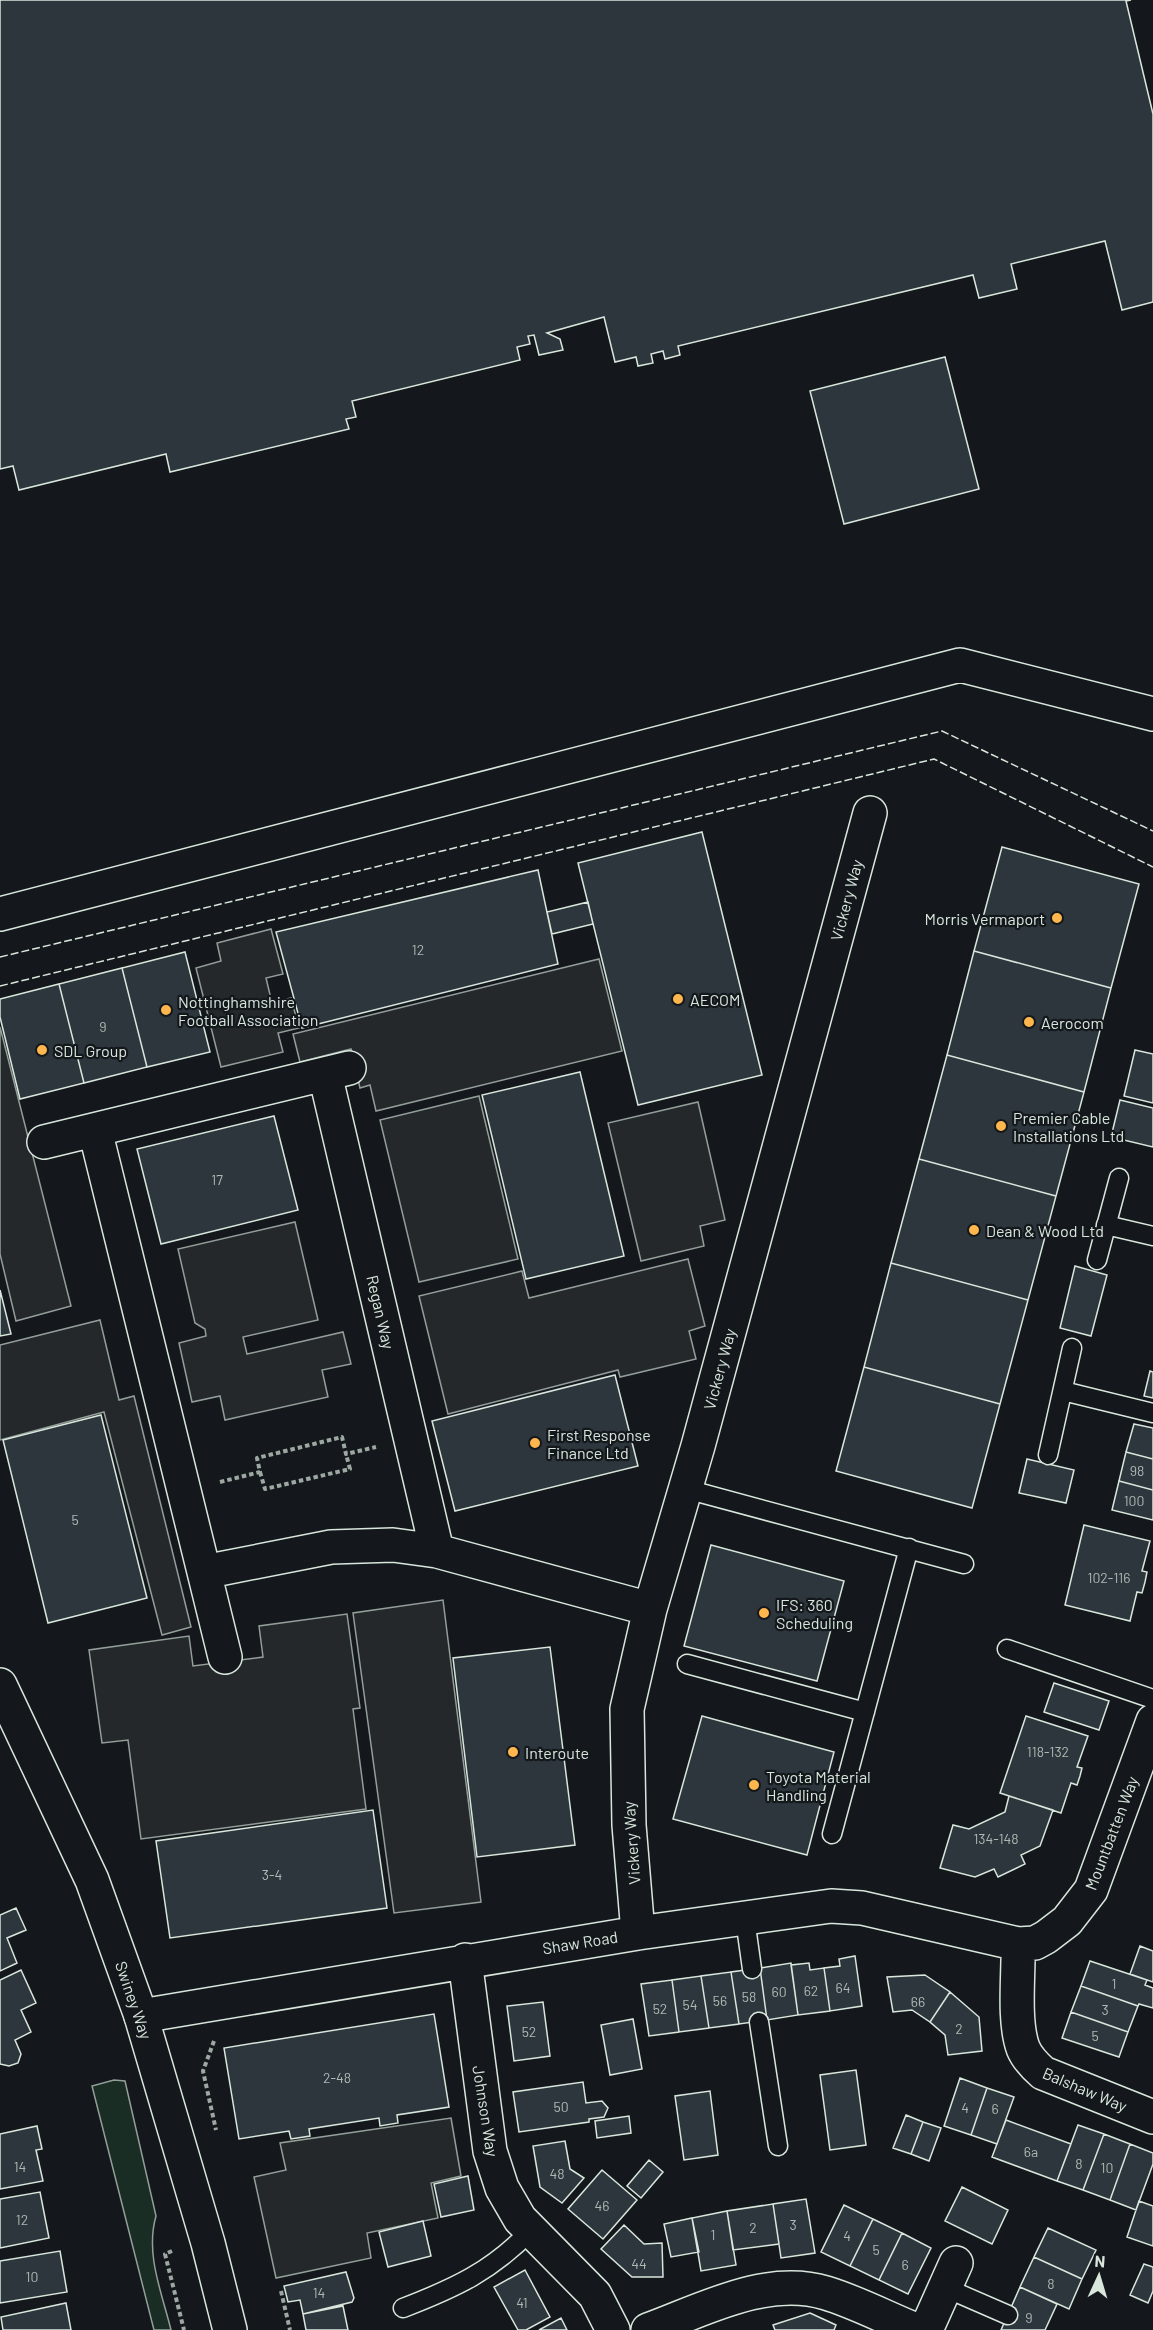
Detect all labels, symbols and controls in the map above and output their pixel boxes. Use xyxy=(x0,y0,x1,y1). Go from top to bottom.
street label: Vickery Way xyxy=(826,857,866,943)
place label: Morris Vermaport xyxy=(925,909,1045,928)
marker: Morris Vermaport xyxy=(1050,911,1064,925)
house number: 12 xyxy=(412,941,424,958)
place label: AECOM xyxy=(690,990,741,1009)
place label: Nottinghamshire Football Association xyxy=(178,992,318,1029)
marker: AECOM xyxy=(671,992,685,1006)
marker: Nottinghamshire Football Association xyxy=(159,1003,173,1017)
place label: Aerocom xyxy=(1041,1013,1104,1032)
marker: Aerocom xyxy=(1022,1015,1036,1029)
house number: 9 xyxy=(99,1018,107,1035)
place label: SDL Group xyxy=(54,1041,127,1060)
marker: SDL Group xyxy=(35,1043,49,1057)
place label: Premier Cable Installations Ltd xyxy=(1013,1108,1124,1145)
marker: Premier Cable Installations Ltd xyxy=(994,1119,1008,1133)
house number: 17 xyxy=(211,1171,223,1188)
place label: Dean & Wood Ltd xyxy=(986,1221,1104,1240)
marker: Dean & Wood Ltd xyxy=(967,1223,981,1237)
street label: Regan Way xyxy=(363,1273,399,1352)
street label: Vickery Way xyxy=(699,1326,739,1412)
place label: First Response Finance Ltd xyxy=(547,1425,651,1462)
marker: First Response Finance Ltd xyxy=(528,1436,542,1450)
house number: 98 xyxy=(1130,1462,1144,1479)
house number: 100 xyxy=(1124,1492,1144,1509)
house number: 5 xyxy=(71,1511,79,1528)
house number: 102-116 xyxy=(1088,1569,1130,1586)
place label: IFS: 360 Scheduling xyxy=(776,1595,853,1632)
marker: IFS: 360 Scheduling xyxy=(757,1606,771,1620)
place label: Interoute xyxy=(525,1743,589,1762)
house number: 118-132 xyxy=(1027,1743,1069,1760)
marker: Interoute xyxy=(506,1745,520,1759)
place label: Toyota Material Handling xyxy=(766,1767,871,1804)
street label: Mountbatten Way xyxy=(1081,1773,1142,1893)
marker: Toyota Material Handling xyxy=(747,1778,761,1792)
street label: Vickery Way xyxy=(619,1800,643,1885)
house number: 134-148 xyxy=(973,1830,1019,1847)
house number: 3-4 xyxy=(262,1866,282,1883)
street label: Shaw Road xyxy=(541,1927,619,1957)
street label: Swiney Way xyxy=(112,1959,156,2042)
house number: 1 xyxy=(1112,1975,1116,1992)
house number: 64 xyxy=(836,1979,850,1996)
house number: 62 xyxy=(804,1982,818,1999)
house number: 60 xyxy=(771,1983,787,2000)
house number: 58 xyxy=(742,1988,756,2005)
house number: 56 xyxy=(713,1992,727,2009)
house number: 66 xyxy=(911,1993,925,2010)
house number: 54 xyxy=(683,1996,697,2013)
house number: 52 xyxy=(653,2000,667,2017)
house number: 3 xyxy=(1101,2001,1109,2018)
house number: 2 xyxy=(955,2020,963,2037)
house number: 52 xyxy=(522,2023,536,2040)
house number: 5 xyxy=(1091,2027,1099,2044)
street label: Balshaw Way xyxy=(1040,2063,1131,2116)
street label: Johnson Way xyxy=(469,2064,503,2159)
house number: 2-48 xyxy=(323,2069,351,2086)
house number: 50 xyxy=(553,2098,569,2115)
house number: 4 xyxy=(961,2099,969,2116)
house number: 6 xyxy=(991,2100,999,2117)
house number: 6a xyxy=(1024,2143,1038,2160)
house number: 8 xyxy=(1075,2155,1083,2172)
house number: 14 xyxy=(14,2158,26,2175)
house number: 10 xyxy=(1101,2159,1113,2176)
house number: 48 xyxy=(549,2165,565,2182)
house number: 46 xyxy=(595,2197,609,2214)
house number: 12 xyxy=(16,2211,28,2228)
house number: 3 xyxy=(789,2216,797,2233)
house number: 2 xyxy=(749,2219,757,2236)
house number: 1 xyxy=(711,2226,715,2243)
house number: 4 xyxy=(843,2227,851,2244)
house number: 5 xyxy=(872,2241,880,2258)
north arrow xyxy=(1069,2246,1129,2306)
text: N xyxy=(1094,2251,1106,2270)
house number: 44 xyxy=(631,2255,647,2272)
house number: 6 xyxy=(901,2256,909,2273)
house number: 10 xyxy=(26,2268,38,2285)
house number: 8 xyxy=(1047,2275,1055,2292)
house number: 14 xyxy=(313,2284,325,2301)
house number: 41 xyxy=(516,2294,528,2311)
house number: 9 xyxy=(1025,2309,1033,2326)

